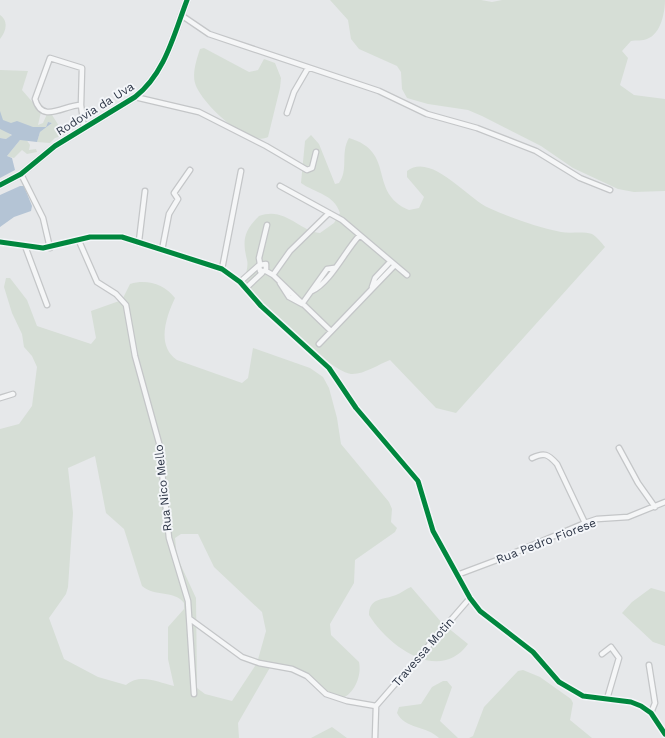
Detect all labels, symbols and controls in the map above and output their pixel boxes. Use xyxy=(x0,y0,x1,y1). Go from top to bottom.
street label: Rodovia da Uva xyxy=(53,79,137,139)
street label: Rua Nico Mello xyxy=(151,444,175,532)
street label: Rua Pedro Fiorese xyxy=(494,515,598,567)
street label: Travessa Motin xyxy=(389,615,457,689)

